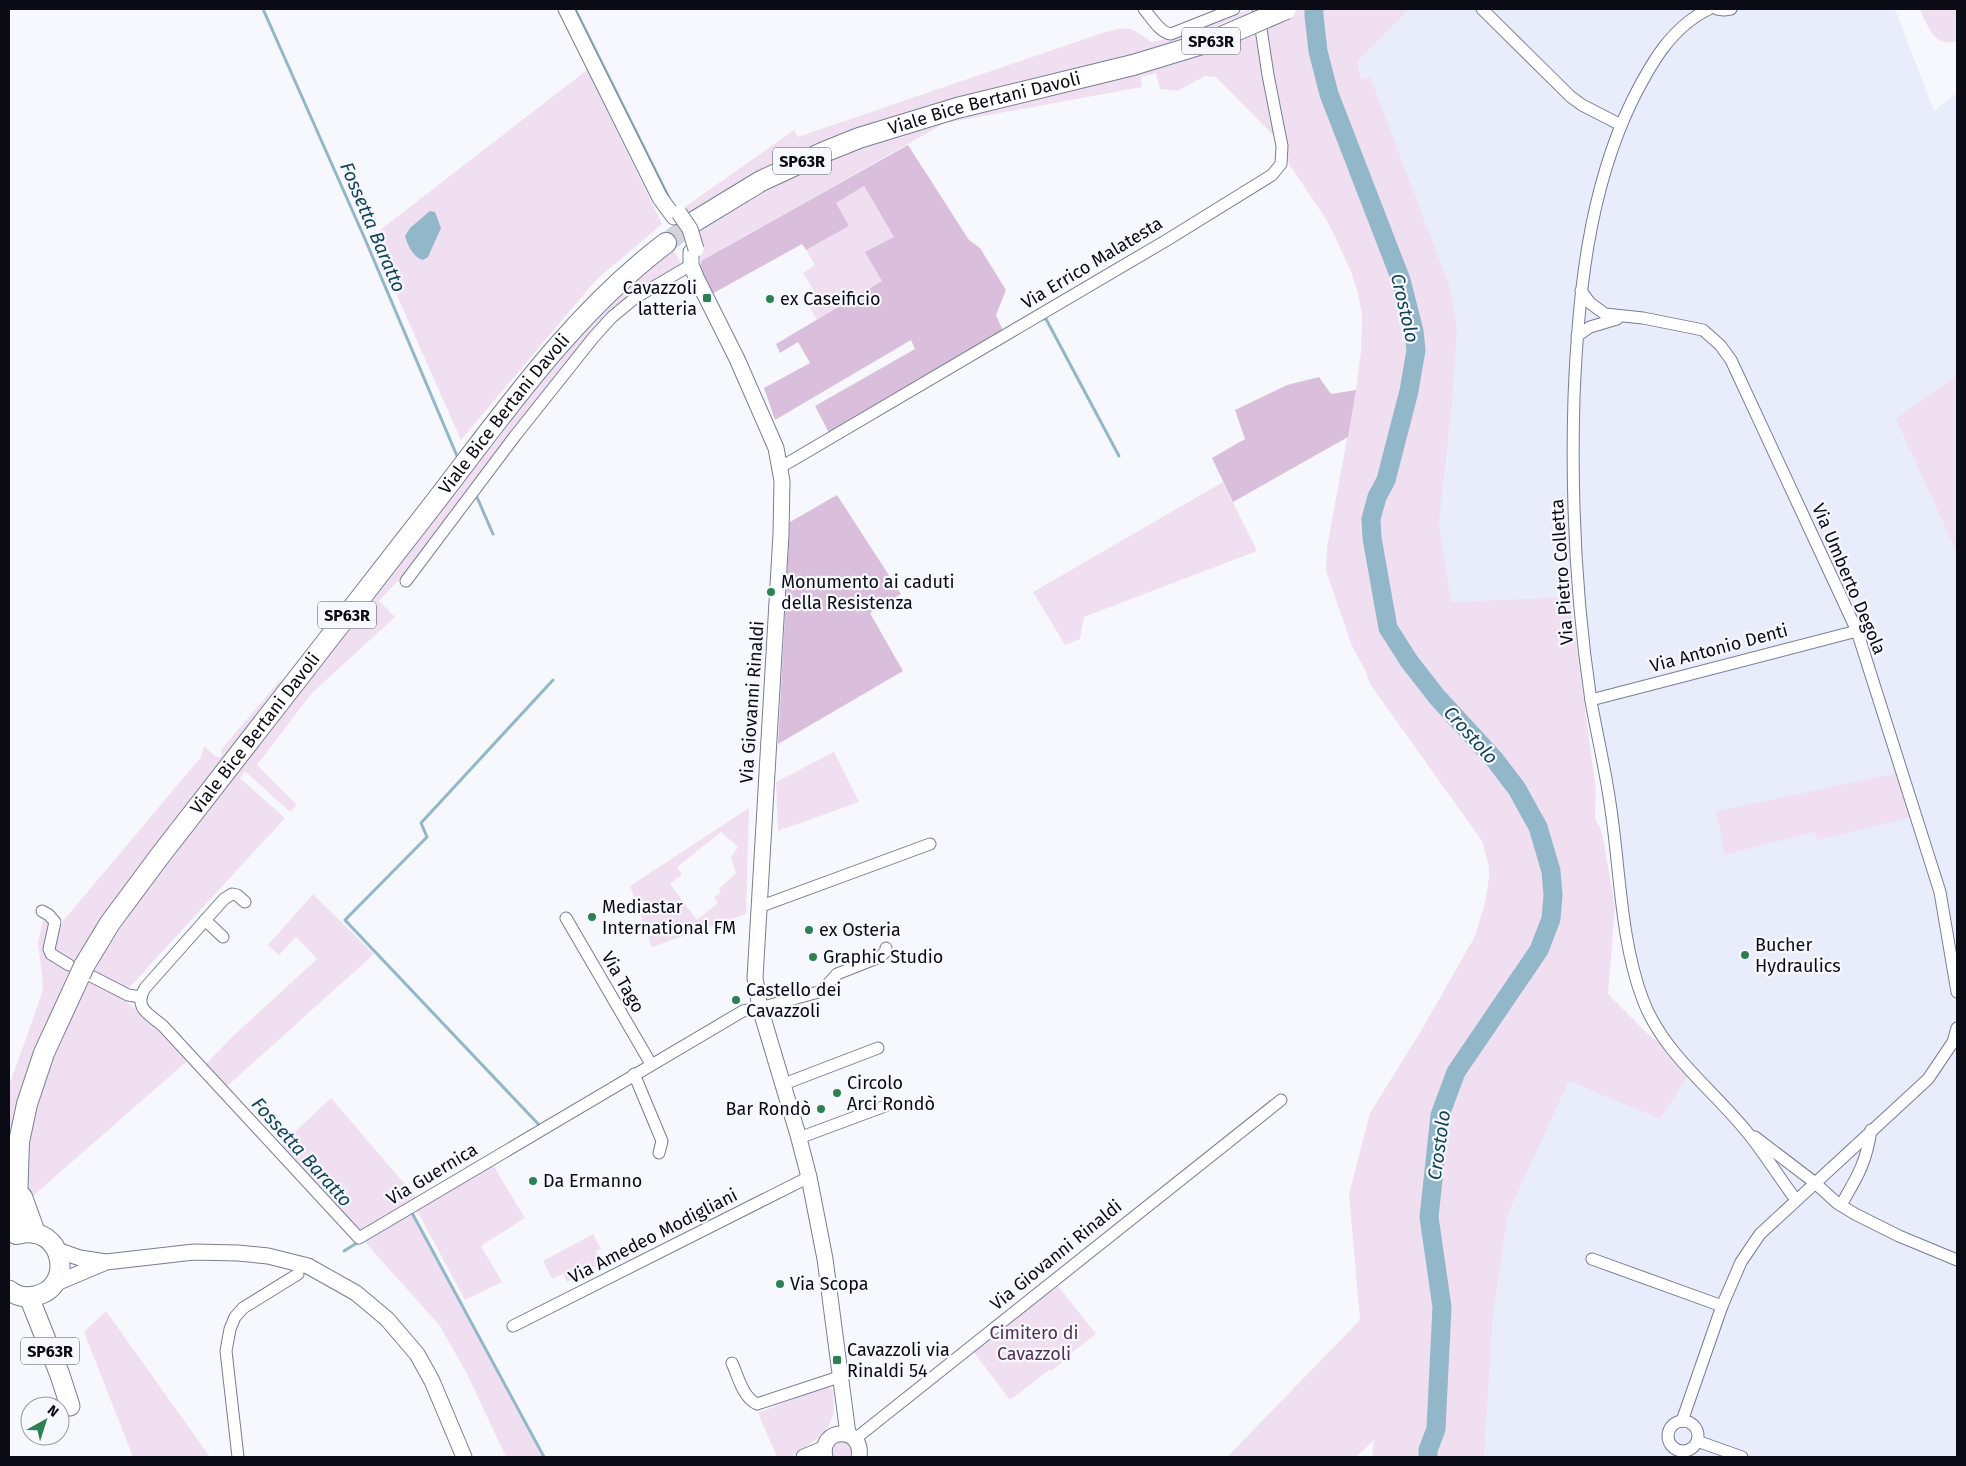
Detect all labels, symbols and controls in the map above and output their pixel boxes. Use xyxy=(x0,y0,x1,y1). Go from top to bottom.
road number: SP63R xyxy=(1182,27,1240,54)
street label: Viale Bice Bertani Davoli xyxy=(885,67,1083,139)
road number: SP63R xyxy=(773,148,831,175)
water label: Fossetta Baratto xyxy=(335,158,411,296)
street label: Via Errico Malatesta xyxy=(1017,212,1167,314)
water label: Crostolo xyxy=(1386,271,1424,345)
place label: Cavazzoli latteria xyxy=(623,277,697,320)
place label: ex Caseificio xyxy=(780,288,881,310)
marker: Cavazzoli latteria xyxy=(701,292,713,304)
marker: ex Caseificio xyxy=(764,293,776,305)
street label: Viale Bice Bertani Davoli xyxy=(434,329,574,499)
street label: Via Pietro Colletta xyxy=(1546,498,1578,646)
street label: Via Umberto Degola xyxy=(1807,500,1891,658)
place label: Monumento ai caduti della Resistenza xyxy=(781,571,955,614)
marker: Monumento ai caduti della Resistenza xyxy=(765,586,777,598)
road number: SP63R xyxy=(318,602,376,628)
street label: Via Antonio Denti xyxy=(1648,619,1790,677)
street label: Via Giovanni Rinaldi xyxy=(735,620,769,784)
street label: Viale Bice Bertani Davoli xyxy=(186,648,325,818)
water label: Crostolo xyxy=(1439,701,1503,769)
place label: Mediastar International FM xyxy=(602,896,736,939)
marker: Mediastar International FM xyxy=(586,911,598,923)
place label: ex Osteria xyxy=(819,919,901,941)
marker: ex Osteria xyxy=(803,924,815,936)
place label: Bucher Hydraulics xyxy=(1755,934,1841,977)
place label: Graphic Studio xyxy=(823,946,943,968)
street label: Via Tago xyxy=(597,947,649,1017)
marker: Bucher Hydraulics xyxy=(1739,949,1751,961)
marker: Graphic Studio xyxy=(807,951,819,963)
place label: Castello dei Cavazzoli xyxy=(746,979,841,1022)
marker: Castello dei Cavazzoli xyxy=(730,994,742,1006)
place label: Circolo Arci Rondò xyxy=(847,1072,935,1115)
marker: Circolo Arci Rondò xyxy=(831,1087,843,1099)
water label: Fossetta Baratto xyxy=(247,1093,357,1211)
place label: Bar Rondò xyxy=(726,1098,811,1120)
marker: Bar Rondò xyxy=(815,1103,827,1115)
water label: Crostolo xyxy=(1423,1109,1455,1181)
street label: Via Guernica xyxy=(383,1138,481,1210)
place label: Da Ermanno xyxy=(543,1170,642,1192)
marker: Da Ermanno xyxy=(527,1175,539,1187)
street label: Via Amedeo Modigliani xyxy=(565,1184,741,1288)
street label: Via Giovanni Rinaldi xyxy=(986,1195,1126,1315)
place label: Via Scopa xyxy=(790,1273,869,1295)
marker: Via Scopa xyxy=(774,1278,786,1290)
park label: Cimitero di Cavazzoli xyxy=(989,1322,1079,1365)
road number: SP63R xyxy=(21,1338,79,1364)
place label: Cavazzoli via Rinaldi 54 xyxy=(847,1339,950,1382)
marker: Cavazzoli via Rinaldi 54 xyxy=(831,1354,843,1366)
north arrow xyxy=(20,1396,70,1446)
text: N xyxy=(44,1402,62,1421)

